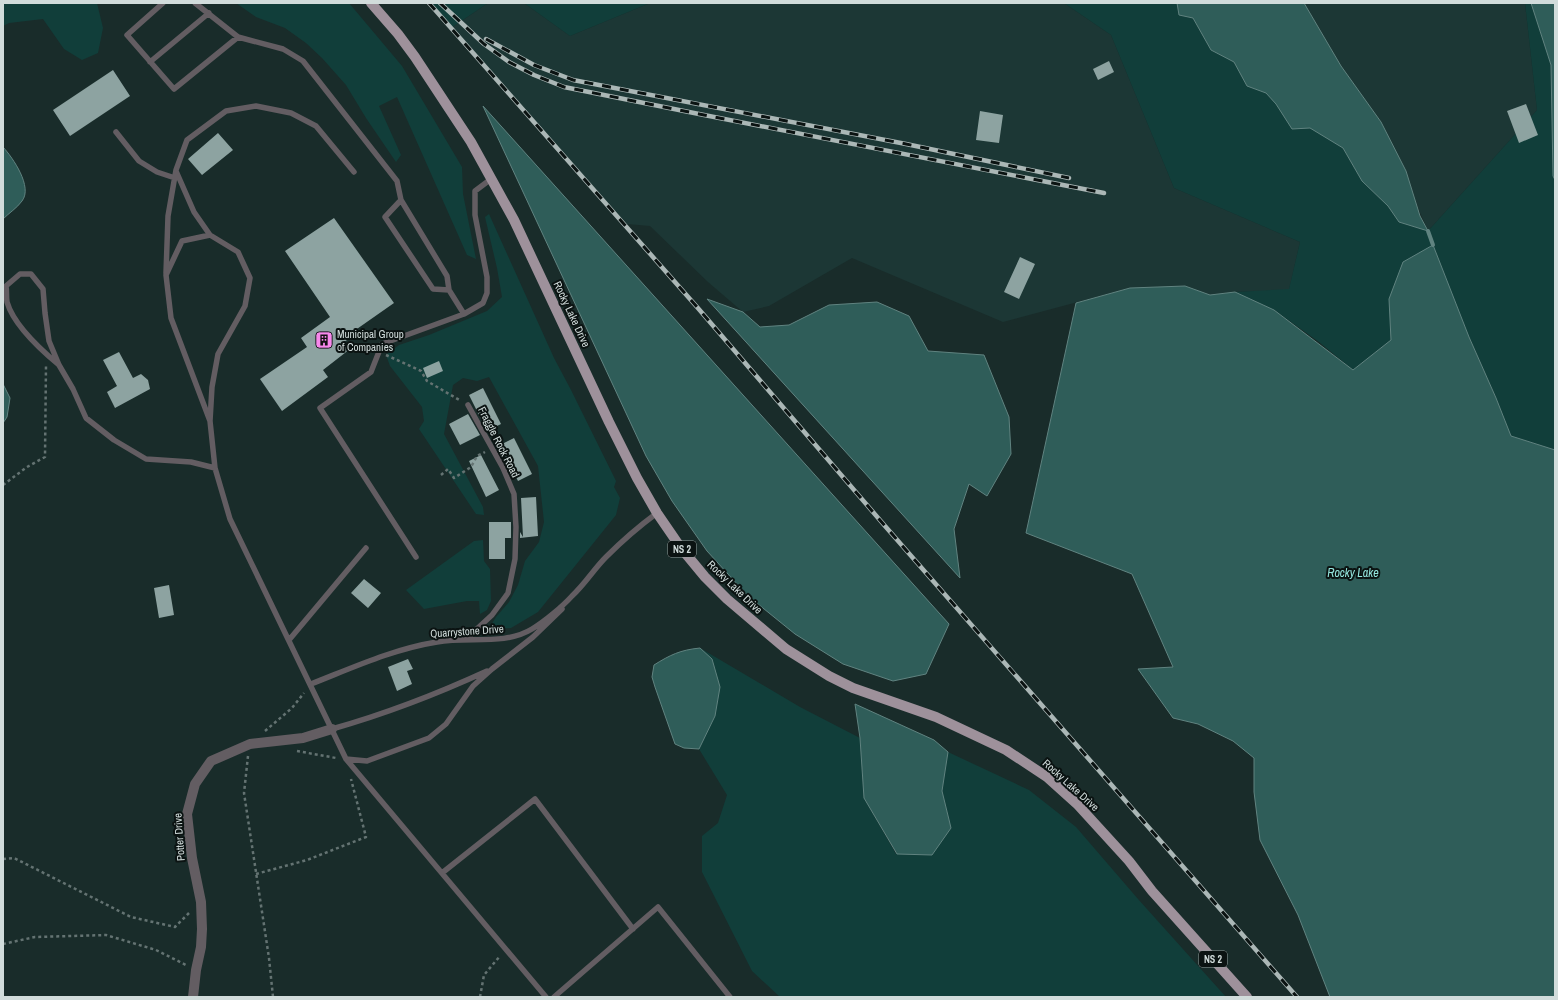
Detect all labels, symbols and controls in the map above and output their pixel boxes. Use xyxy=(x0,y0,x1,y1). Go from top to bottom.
street label: Rocky Lake Drive xyxy=(551,279,593,349)
place label: Municipal Group of Companies xyxy=(337,327,404,354)
building icon: Municipal Group of Companies xyxy=(314,330,334,350)
street label: Fraggle Rock Road xyxy=(475,404,523,480)
road number: NS 2 xyxy=(668,541,696,557)
street label: Rocky Lake Drive xyxy=(705,557,765,617)
water label: Rocky Lake xyxy=(1327,565,1379,581)
street label: Quarrystone Drive xyxy=(430,621,504,641)
street label: Rocky Lake Drive xyxy=(1040,756,1102,814)
street label: Potter Drive xyxy=(170,813,188,861)
road number: NS 2 xyxy=(1199,951,1227,967)

